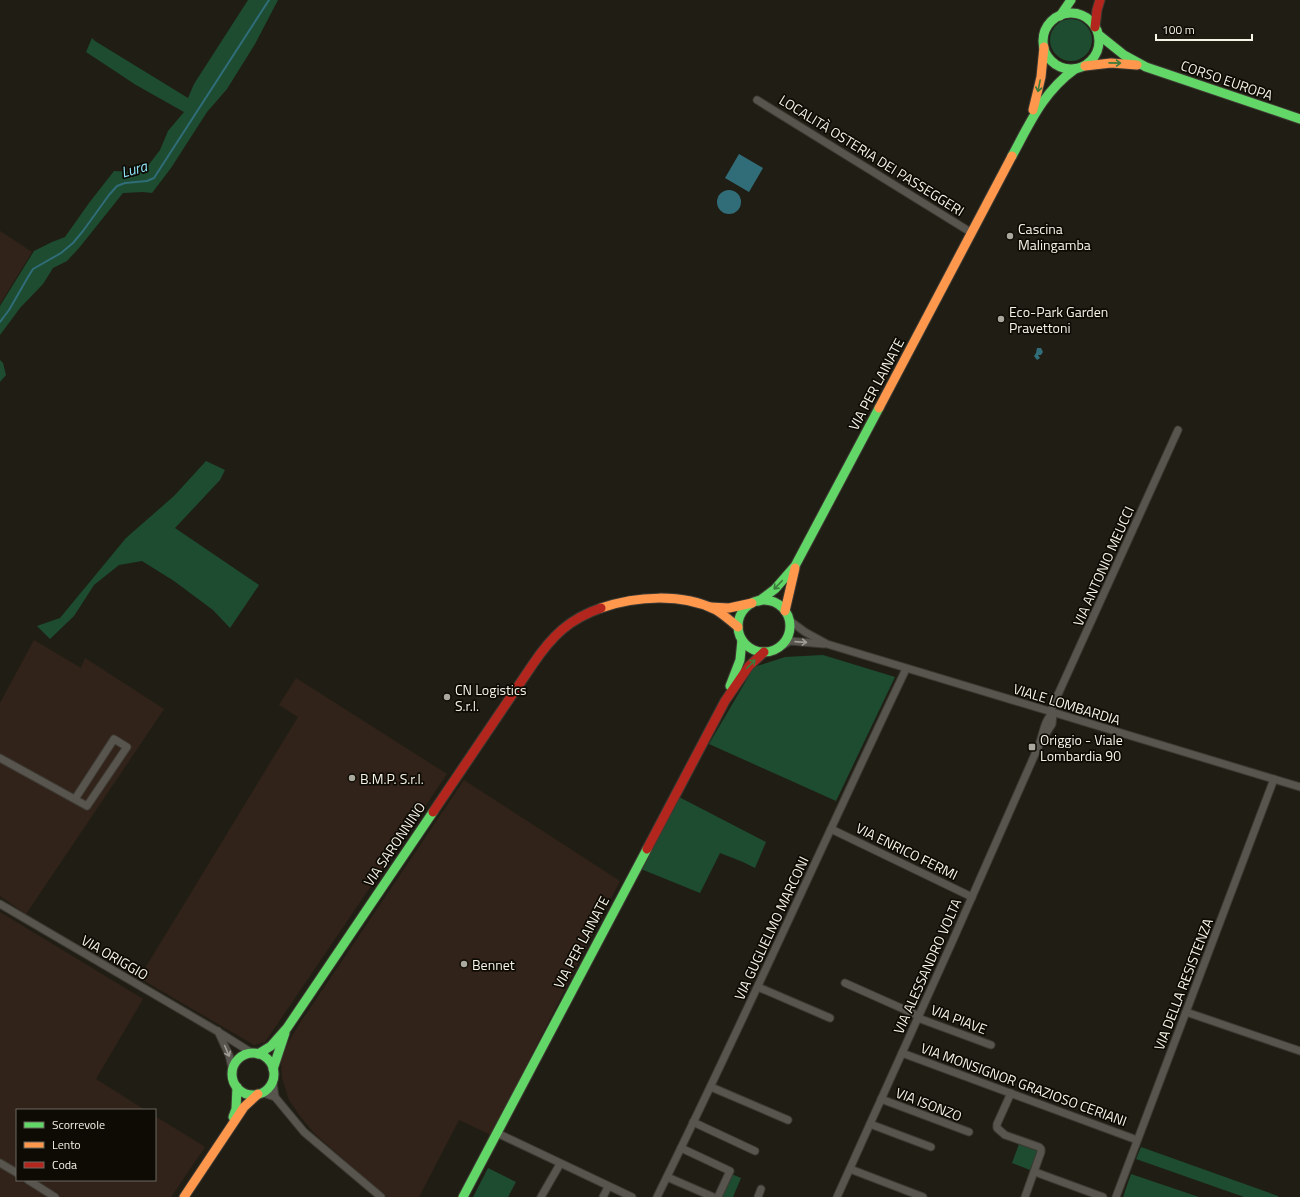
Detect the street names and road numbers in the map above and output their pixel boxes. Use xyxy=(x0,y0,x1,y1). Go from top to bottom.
street label: CORSO EUROPA xyxy=(1178,54,1276,106)
street label: LOCALITÀ OSTERIA DEI PASSEGGERI xyxy=(775,89,969,221)
street label: VIA PER LAINATE xyxy=(843,334,909,434)
street label: VIA ANTONIO MEUCCI xyxy=(1067,503,1139,629)
street label: VIALE LOMBARDIA xyxy=(1011,678,1124,730)
street label: VIA SARONNINO xyxy=(358,798,430,890)
street label: VIA ENRICO FERMI xyxy=(853,817,961,885)
street label: VIA GUGLIELMO MARCONI xyxy=(728,853,814,1003)
street label: VIA PER LAINATE xyxy=(548,892,614,992)
street label: VIA ALESSANDRO VOLTA xyxy=(888,894,967,1037)
street label: VIA DELLA RESISTENZA xyxy=(1148,914,1218,1053)
street label: VIA ORIGGIO xyxy=(78,929,152,985)
street label: VIA PIAVE xyxy=(928,999,990,1039)
street label: VIA MONSIGNOR GRAZIOSO CERIANI xyxy=(918,1037,1130,1131)
street label: VIA ISONZO xyxy=(893,1082,965,1126)

